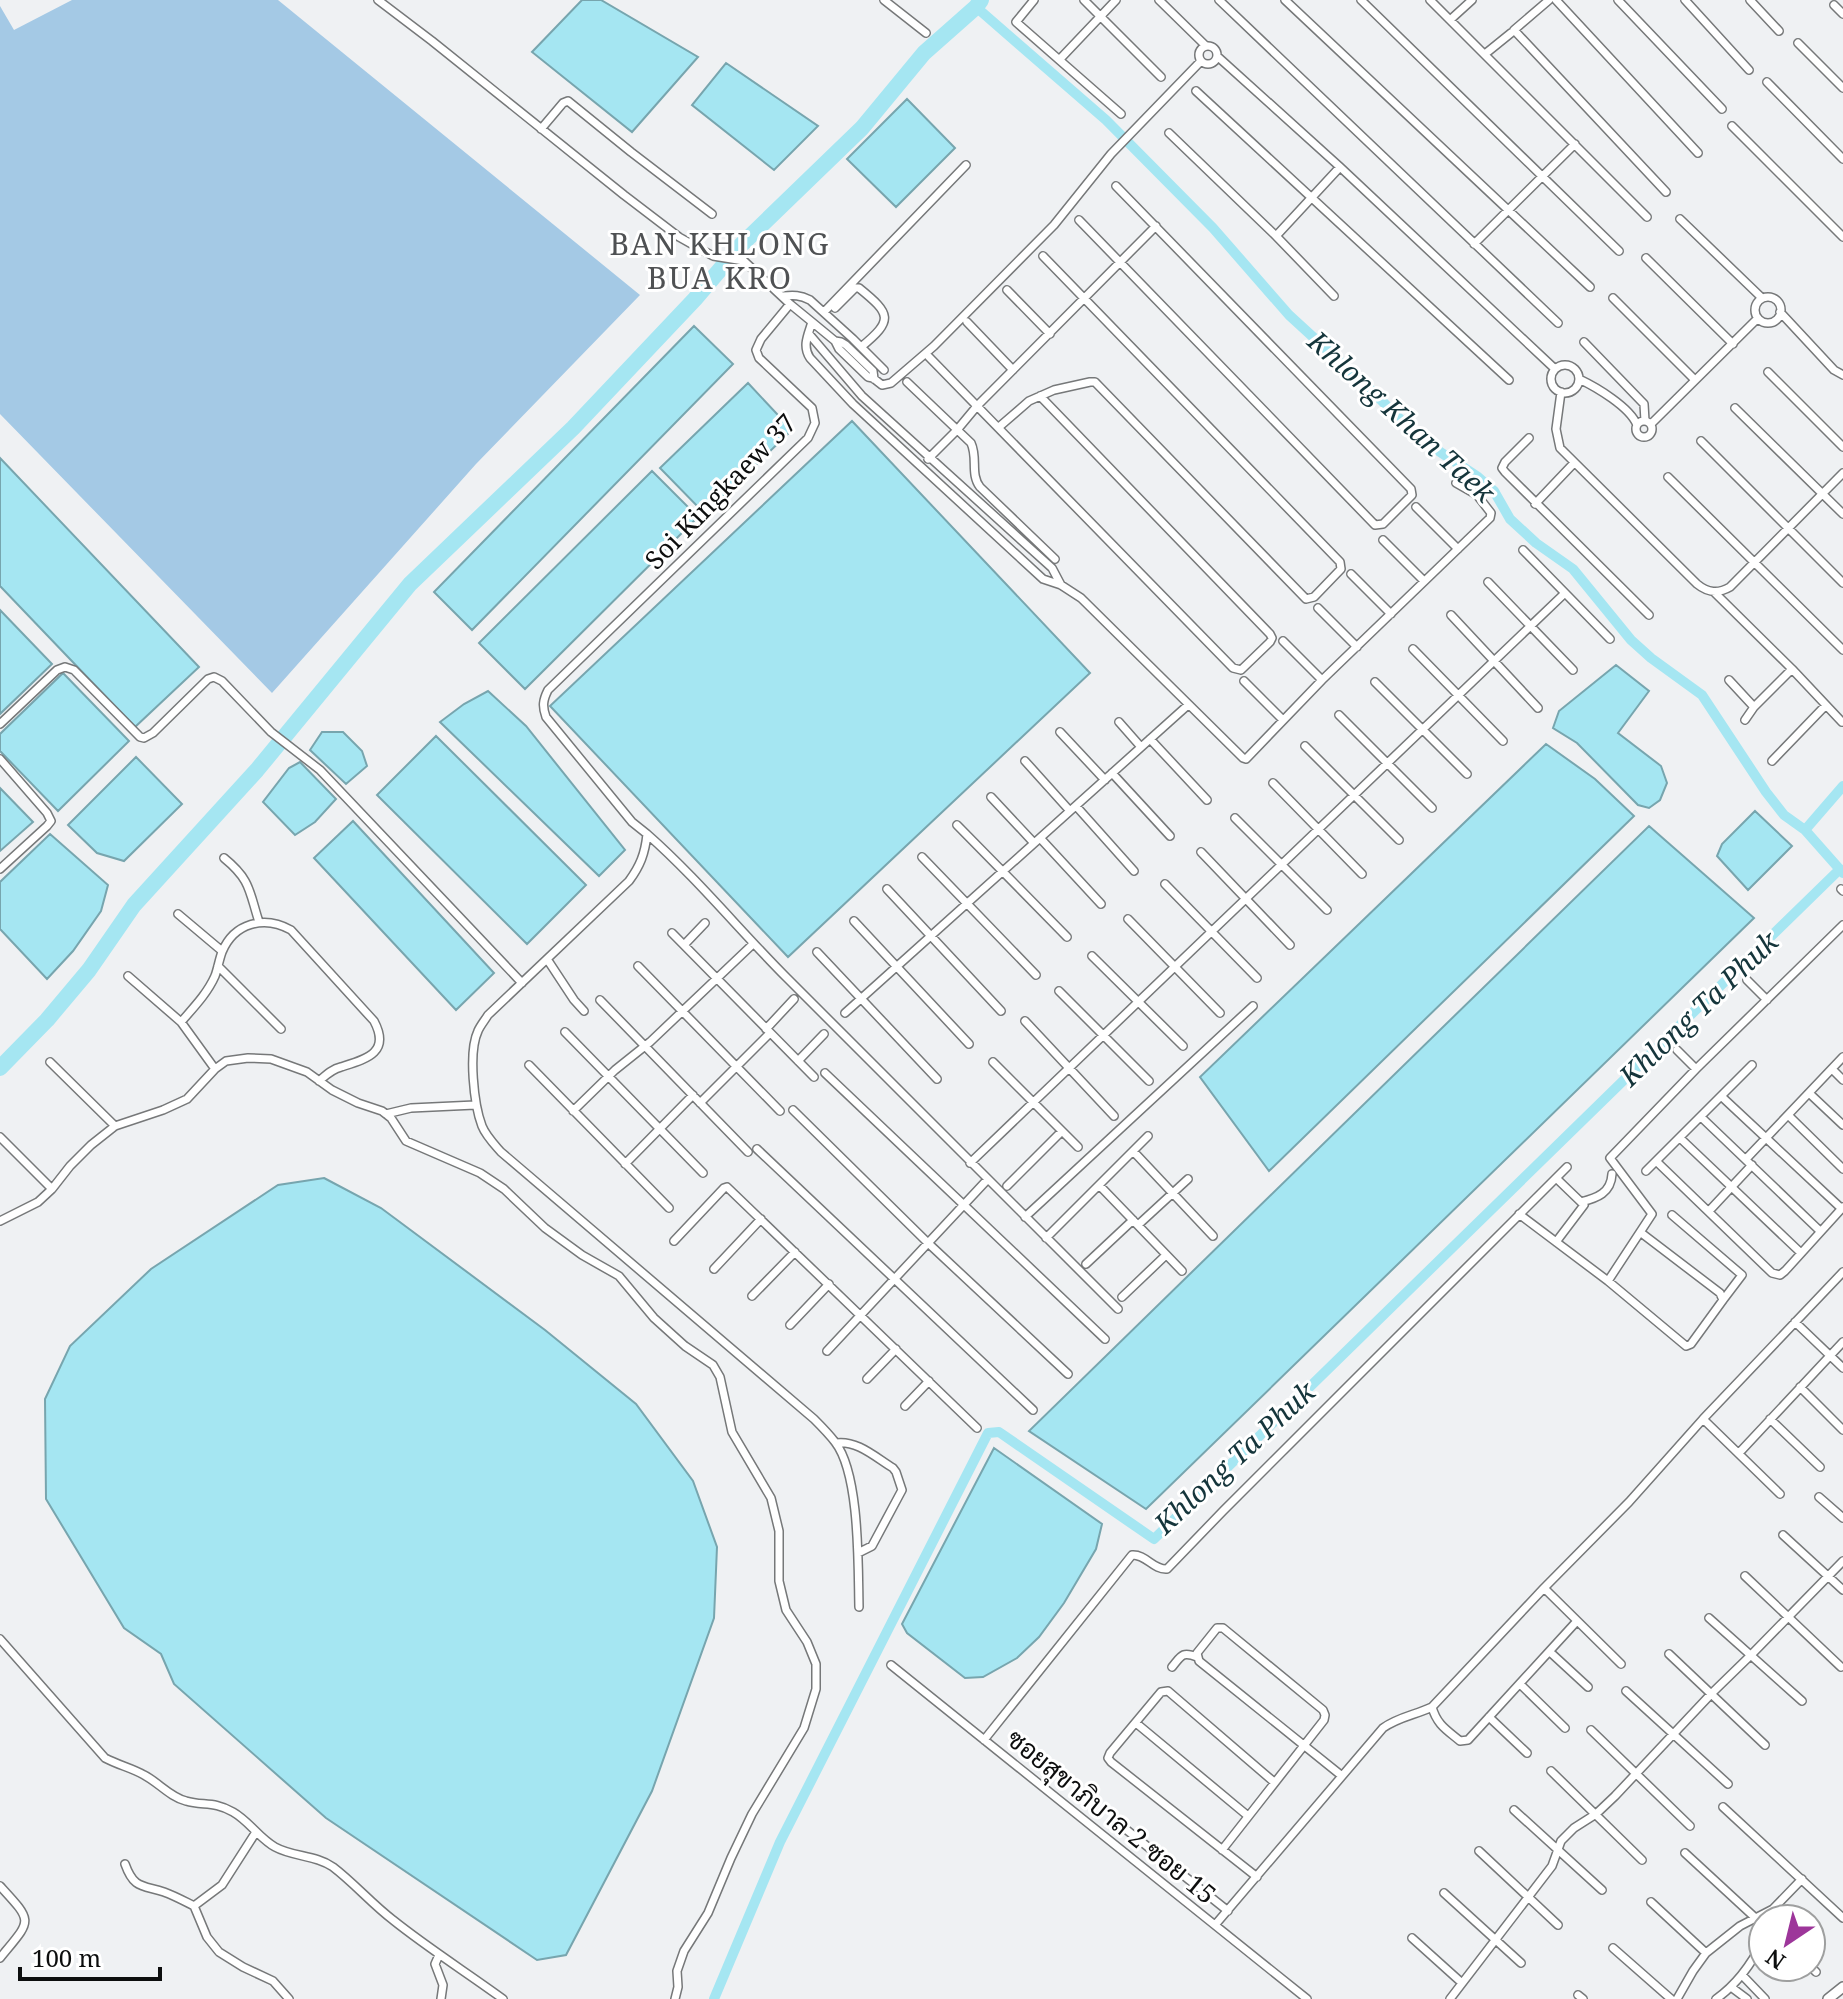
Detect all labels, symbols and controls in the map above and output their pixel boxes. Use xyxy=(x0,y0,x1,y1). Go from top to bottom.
district label: BAN KHLONG BUA KRO xyxy=(610,223,830,298)
water label: Khlong Khan Taek xyxy=(1300,321,1504,511)
street label: Soi Kingkaew 37 xyxy=(636,405,804,577)
water label: Khlong Ta Phuk xyxy=(1610,922,1786,1094)
water label: Khlong Ta Phuk xyxy=(1145,1372,1324,1542)
street label: ซอยสุขาภิบาล 2 ซอย 15 xyxy=(999,1720,1224,1913)
north arrow xyxy=(1747,1903,1827,1983)
scale bar xyxy=(20,1931,160,1981)
text: 100 m xyxy=(32,1941,101,1974)
text: N xyxy=(1759,1943,1791,1977)

